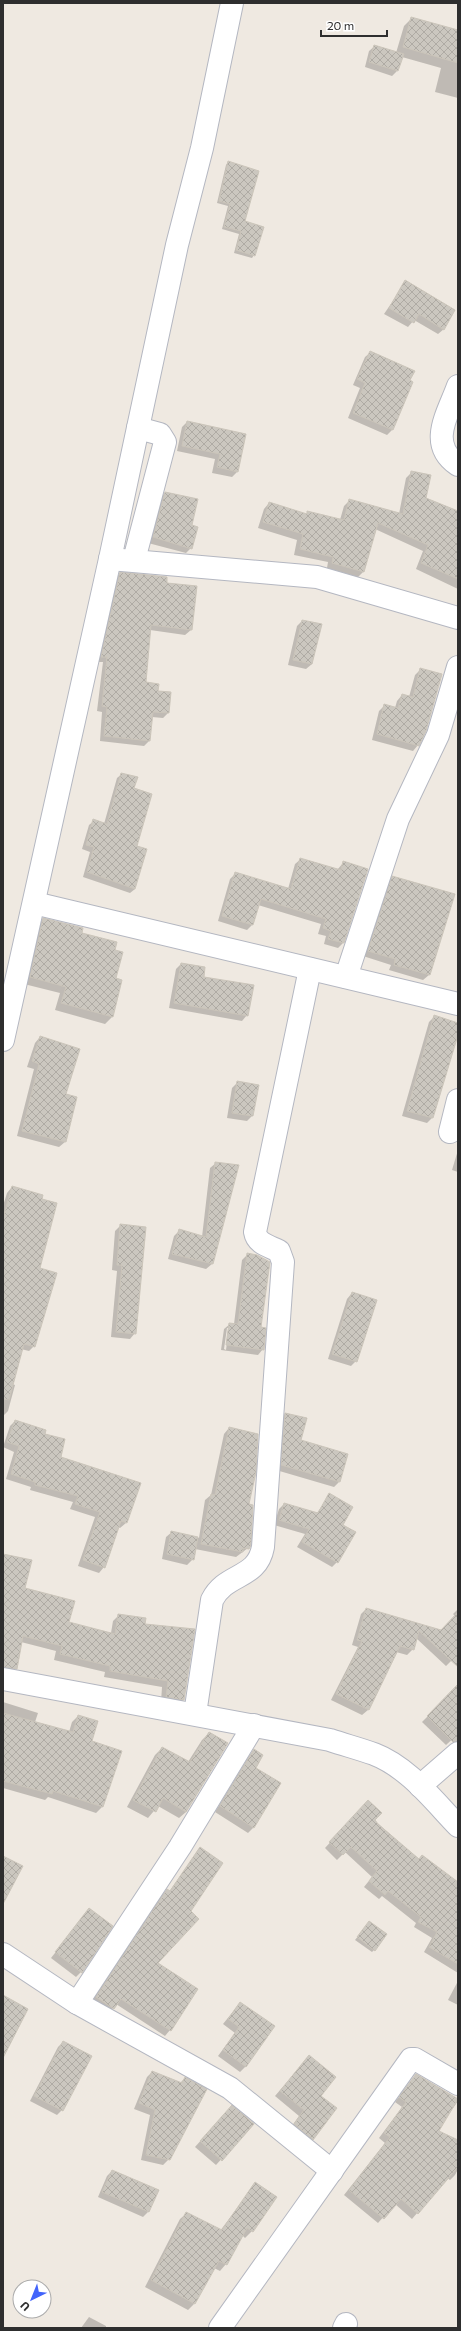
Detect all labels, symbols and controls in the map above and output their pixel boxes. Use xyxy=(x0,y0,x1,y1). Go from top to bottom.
scale bar xyxy=(321,12,387,38)
text: 20 m xyxy=(327,18,354,32)
north arrow xyxy=(12,2279,52,2319)
text: U xyxy=(17,2299,32,2314)

